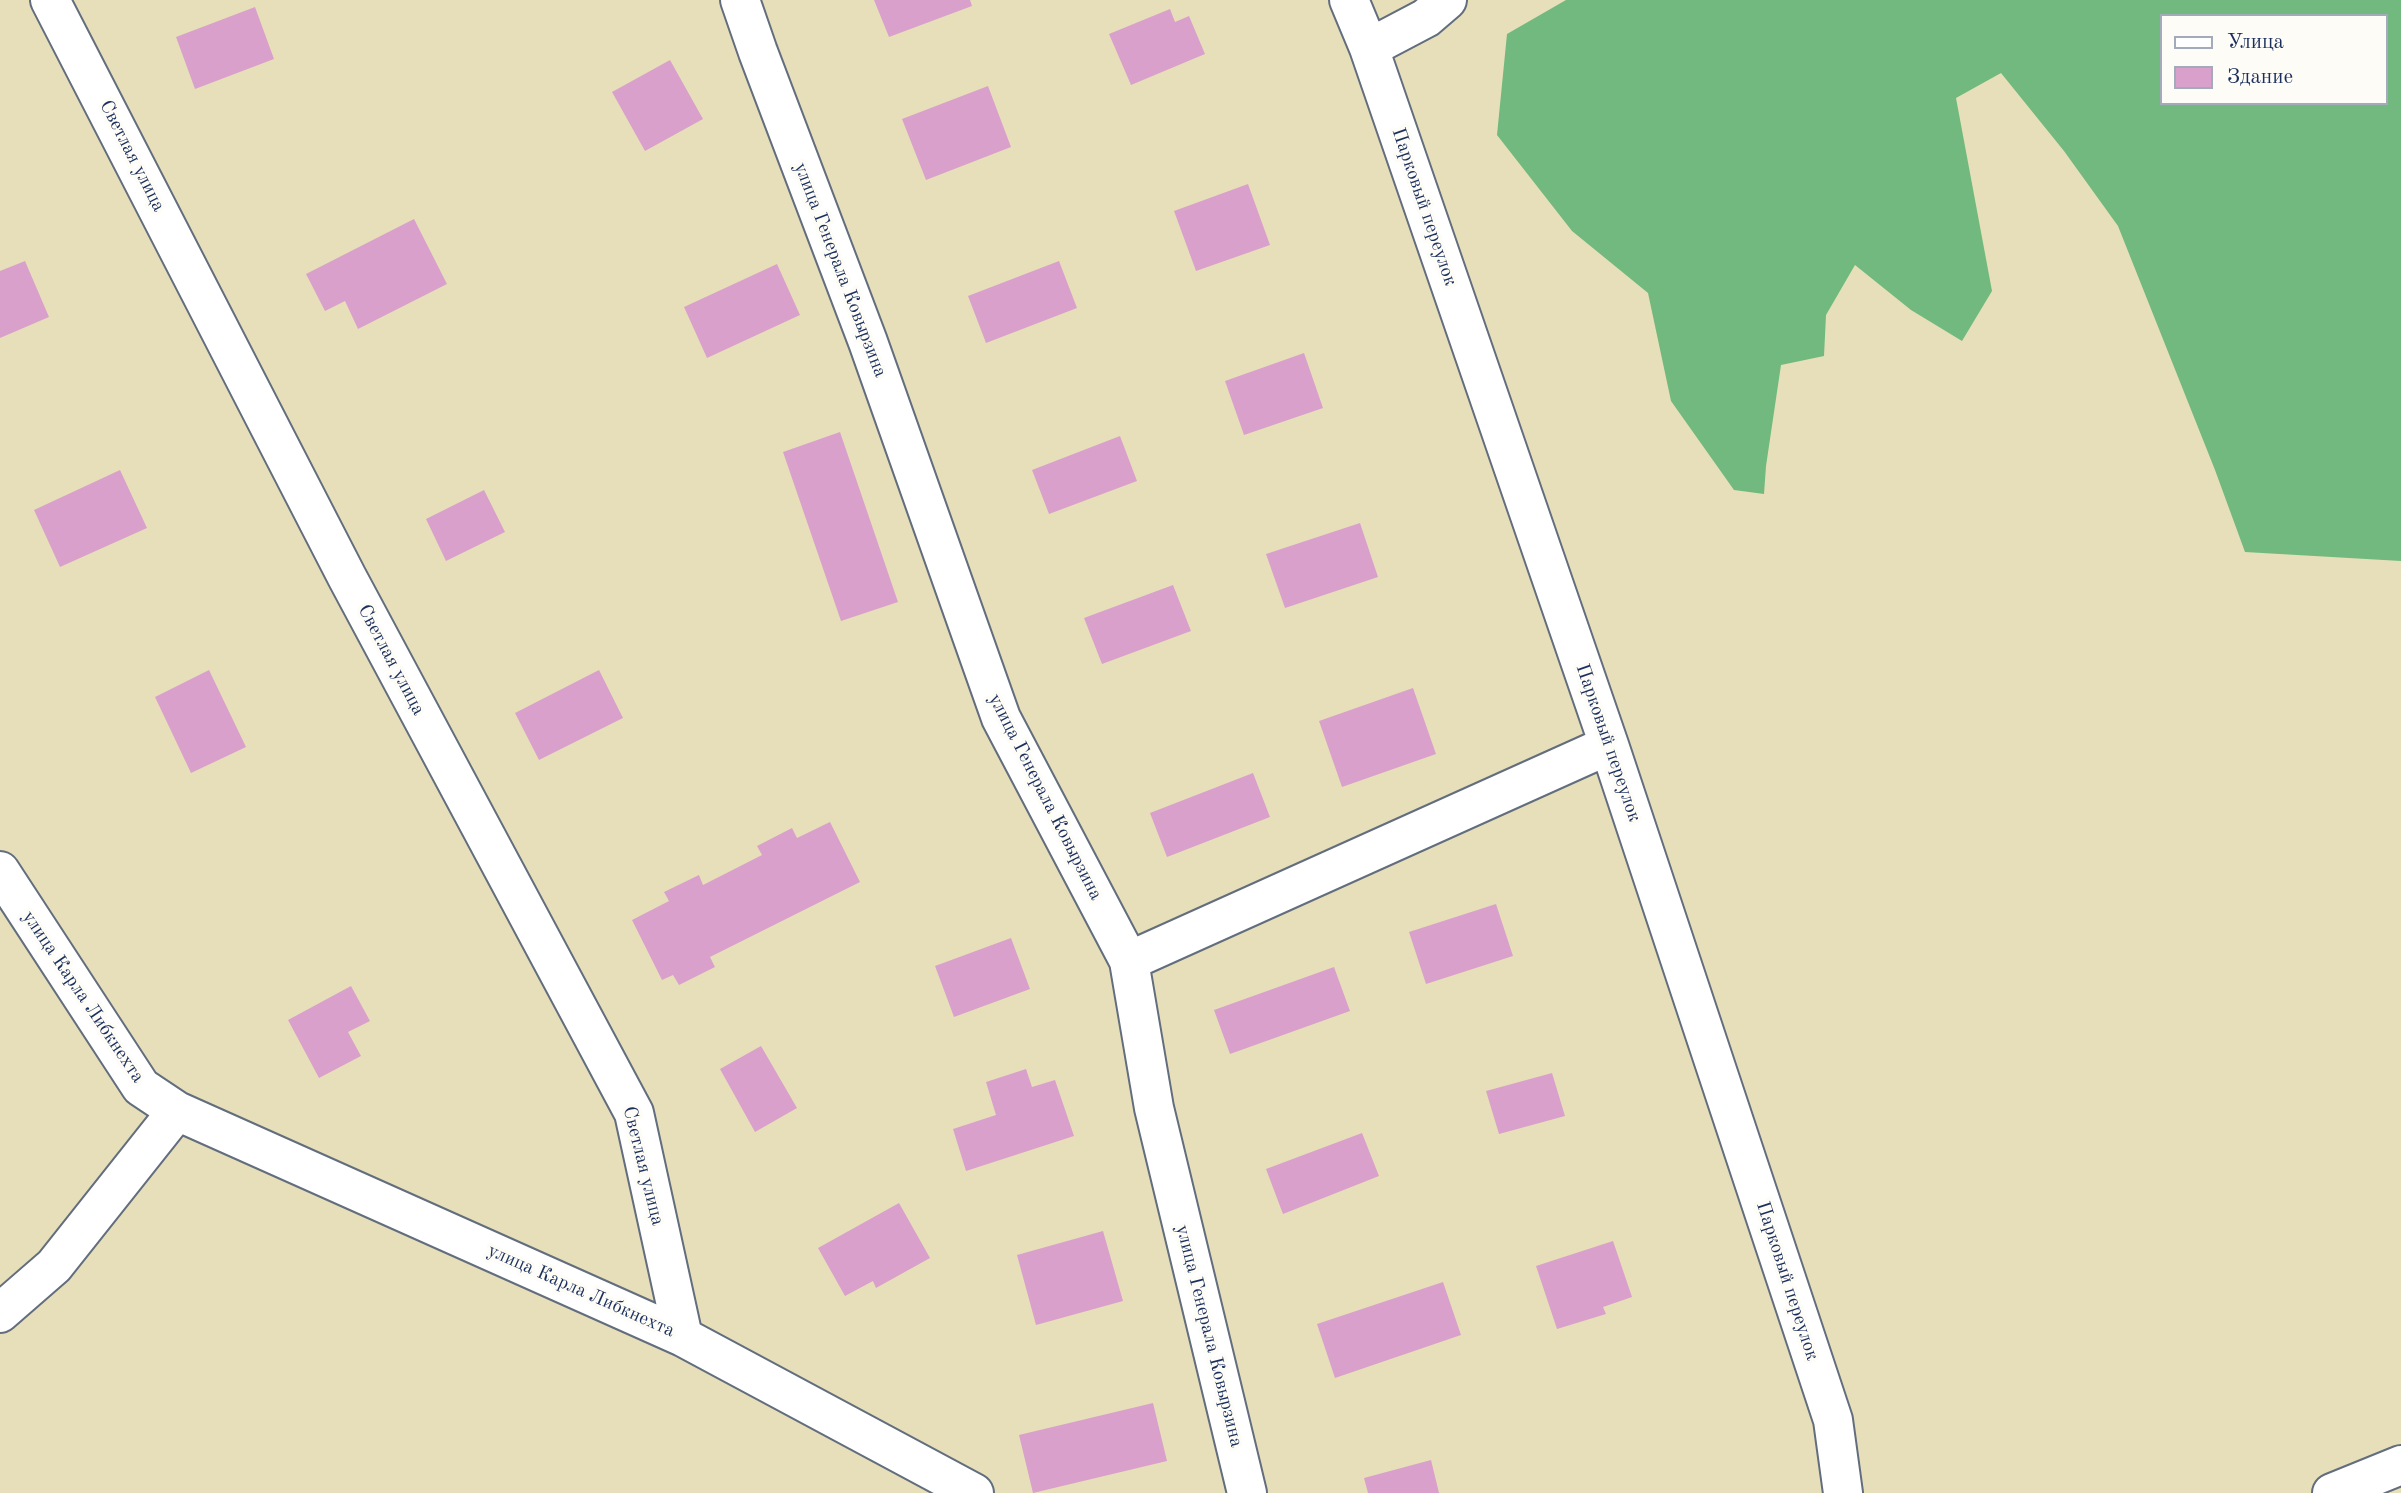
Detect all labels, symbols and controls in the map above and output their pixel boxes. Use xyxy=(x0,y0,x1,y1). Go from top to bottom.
legend xyxy=(2160,14,2387,105)
text: Улица xyxy=(2227,32,2284,53)
text: Здание xyxy=(2227,67,2293,88)
street label: Светлая улица xyxy=(94,96,170,216)
street label: Парковый переулок xyxy=(1386,125,1462,289)
street label: улица Генерала Ковырзина xyxy=(788,159,892,381)
street label: Светлая улица xyxy=(352,601,430,719)
street label: Парковый переулок xyxy=(1570,661,1646,825)
street label: улица Генерала Ковырзина xyxy=(983,690,1107,904)
street label: улица Карла Либкнехта xyxy=(17,907,149,1087)
street label: Светлая улица xyxy=(617,1104,669,1228)
street label: Парковый переулок xyxy=(1751,1199,1823,1363)
street label: улица Генерала Ковырзина xyxy=(1170,1222,1248,1450)
street label: улица Карла Либкнехта xyxy=(484,1239,678,1343)

